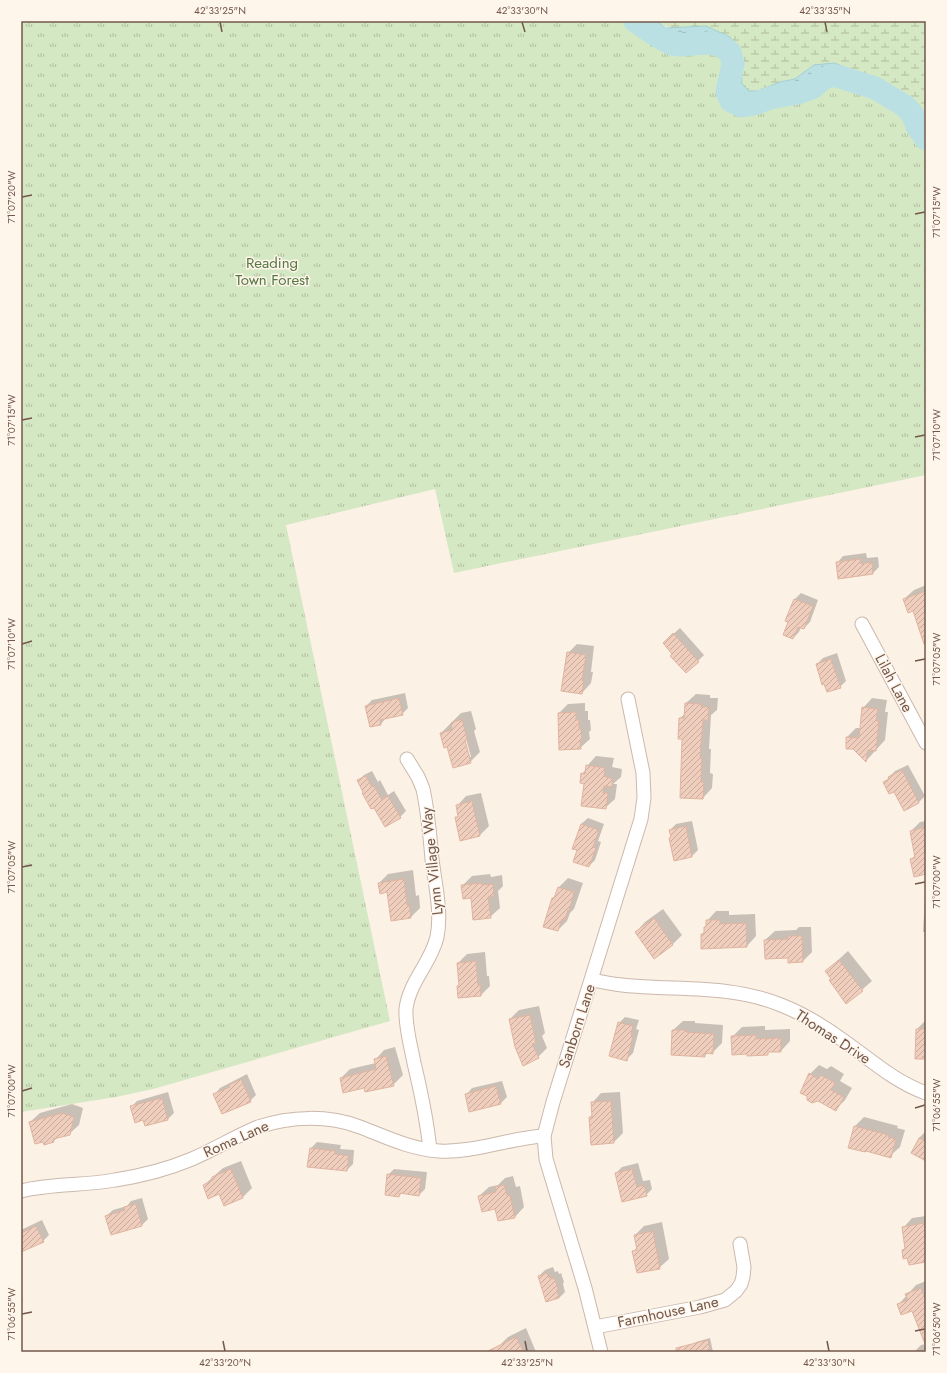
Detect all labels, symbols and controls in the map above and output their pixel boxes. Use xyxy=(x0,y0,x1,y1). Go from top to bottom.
text: 42°33'25"N xyxy=(194,3,246,18)
text: 42°33'30"N xyxy=(496,3,548,18)
text: 42°33'35"N xyxy=(799,3,851,18)
text: 71°07'20"W xyxy=(4,170,19,223)
text: 71°07'15"W xyxy=(929,186,944,238)
park label: Reading Town Forest xyxy=(235,252,309,291)
text: 71°07'15"W xyxy=(4,394,19,446)
text: 71°07'10"W xyxy=(929,409,944,461)
text: 71°07'10"W xyxy=(4,618,19,670)
text: 71°07'05"W xyxy=(929,632,944,685)
street label: Lilah Lane xyxy=(869,650,919,716)
street label: Lynn Village Way xyxy=(415,805,449,916)
text: 71°07'05"W xyxy=(4,840,19,893)
text: 71°07'00"W xyxy=(929,855,944,909)
street label: Sanborn Lane xyxy=(553,981,601,1071)
street label: Thomas Drive xyxy=(791,1004,875,1070)
text: 71°07'00"W xyxy=(4,1064,19,1118)
text: 71°06'55"W xyxy=(929,1078,944,1131)
street label: Roma Lane xyxy=(200,1115,272,1163)
text: 71°06'55"W xyxy=(4,1287,19,1340)
street label: Farmhouse Lane xyxy=(615,1290,721,1333)
text: 71°06'50"W xyxy=(929,1302,944,1356)
text: 42°33'20"N xyxy=(199,1355,251,1370)
text: 42°33'25"N xyxy=(501,1355,553,1370)
text: 42°33'30"N xyxy=(803,1355,855,1370)

